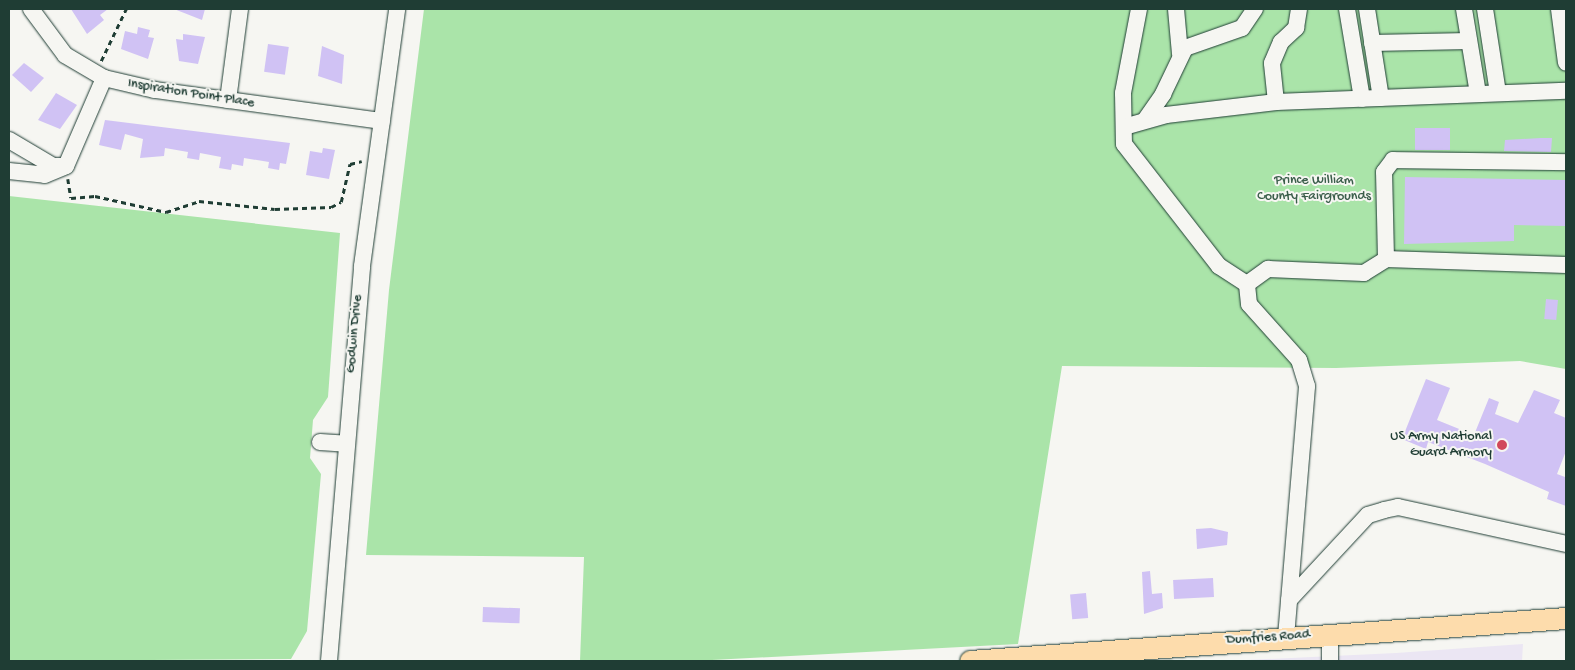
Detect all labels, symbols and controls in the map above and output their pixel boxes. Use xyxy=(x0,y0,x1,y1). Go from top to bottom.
street label: Inspiration Point Place xyxy=(126,76,256,112)
park label: Prince William County Fairgrounds xyxy=(1257,173,1371,206)
street label: Godwin Drive xyxy=(343,294,367,374)
place label: US Army National Guard Armory xyxy=(1390,429,1492,462)
marker: US Army National Guard Armory xyxy=(1496,439,1508,451)
street label: Dumfries Road xyxy=(1225,627,1311,649)

